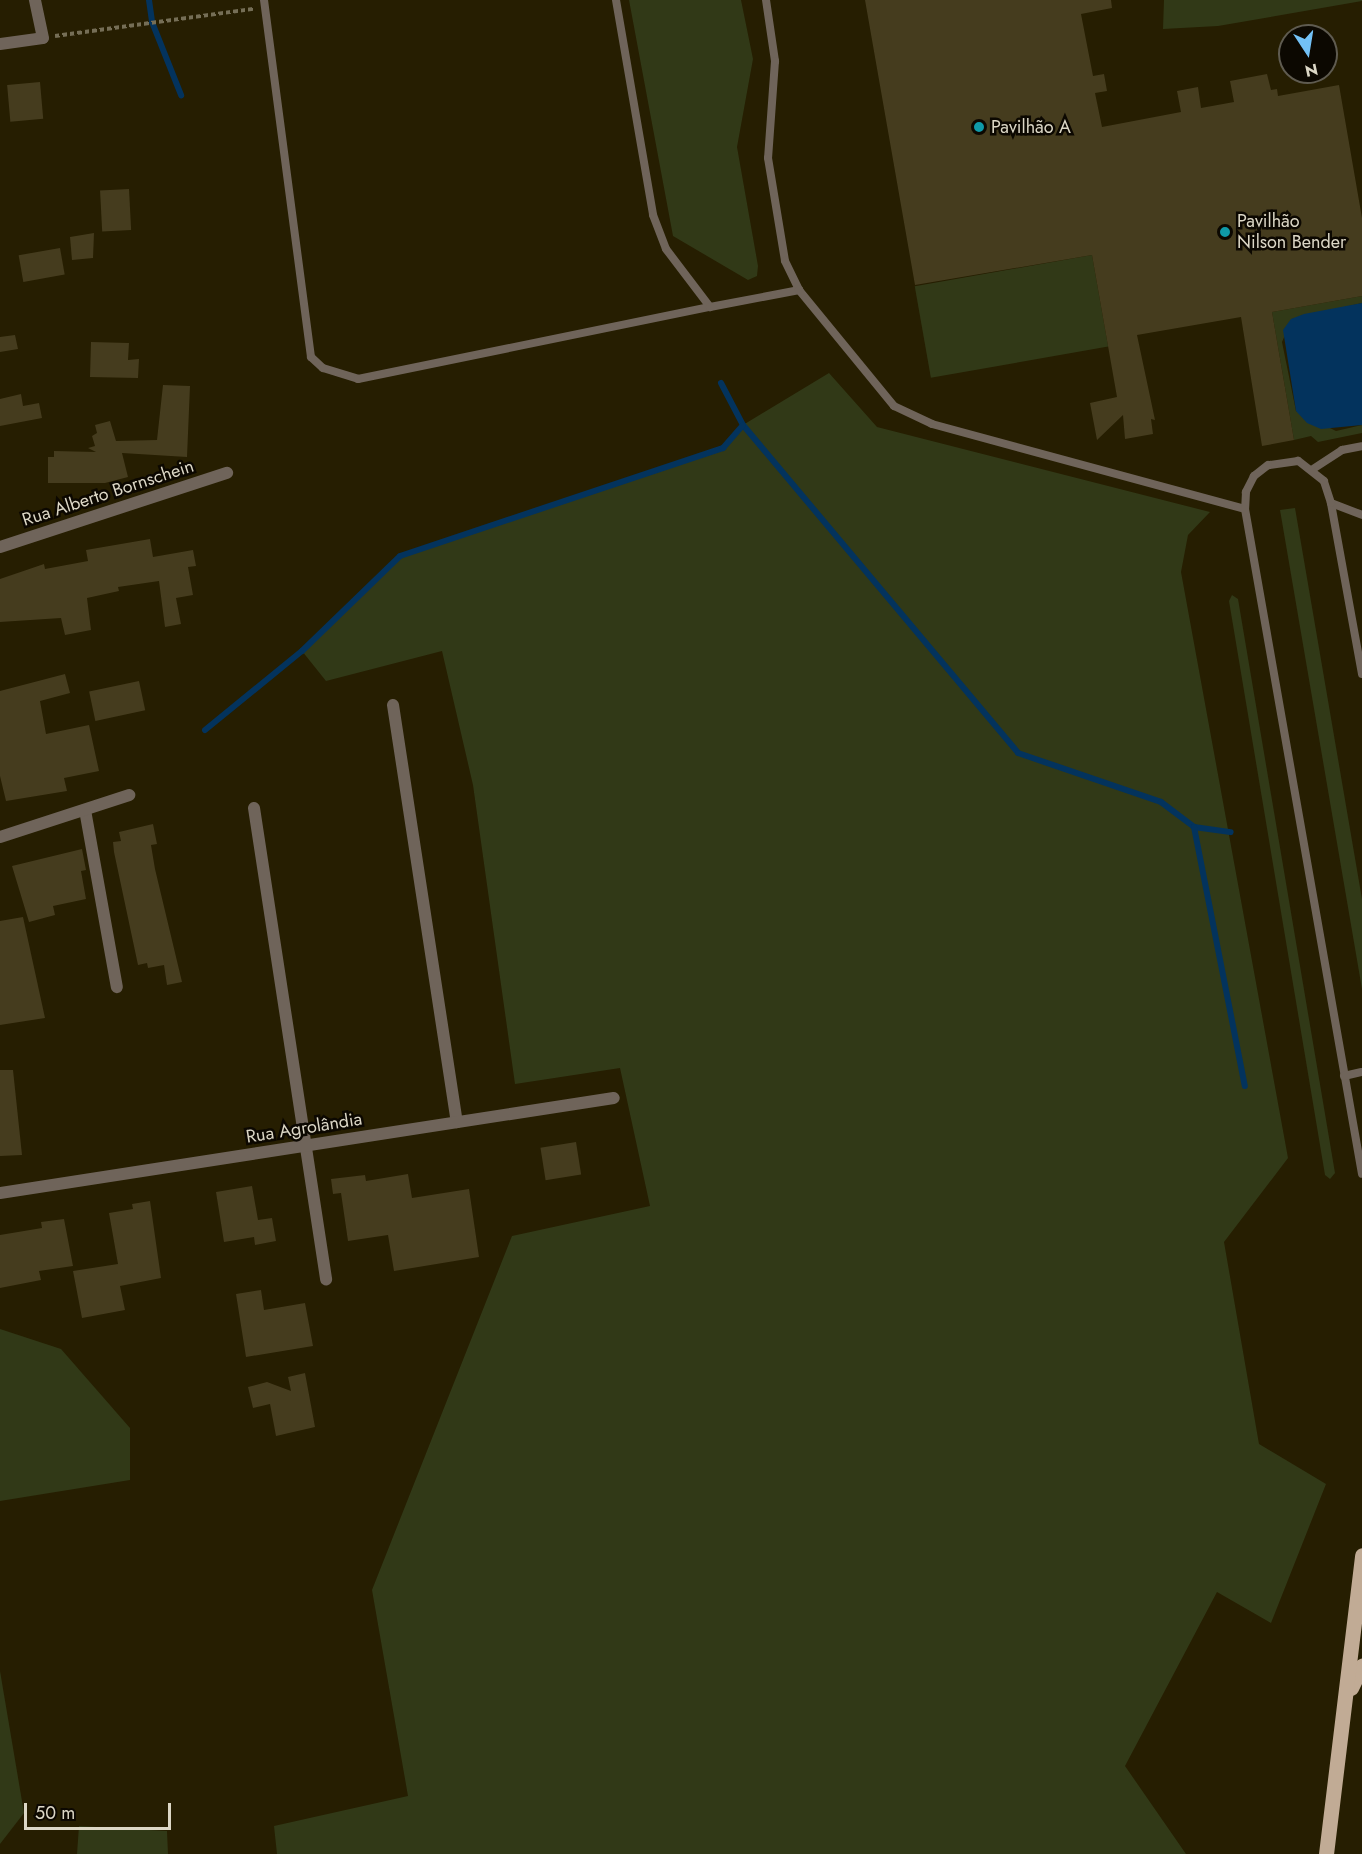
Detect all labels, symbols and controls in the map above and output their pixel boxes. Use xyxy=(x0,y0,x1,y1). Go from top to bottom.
north arrow xyxy=(1278,24,1338,84)
text: N xyxy=(1303,58,1320,83)
place label: Pavilhão A xyxy=(991,116,1071,138)
marker: Pavilhão A xyxy=(972,120,986,134)
place label: Pavilhão Nilson Bender xyxy=(1237,211,1346,254)
marker: Pavilhão Nilson Bender xyxy=(1218,225,1232,239)
street label: Rua Alberto Bornschein xyxy=(20,455,196,531)
street label: Rua Agrolândia xyxy=(244,1108,364,1148)
scale bar xyxy=(27,1791,174,1829)
text: 50 m xyxy=(35,1800,75,1826)

